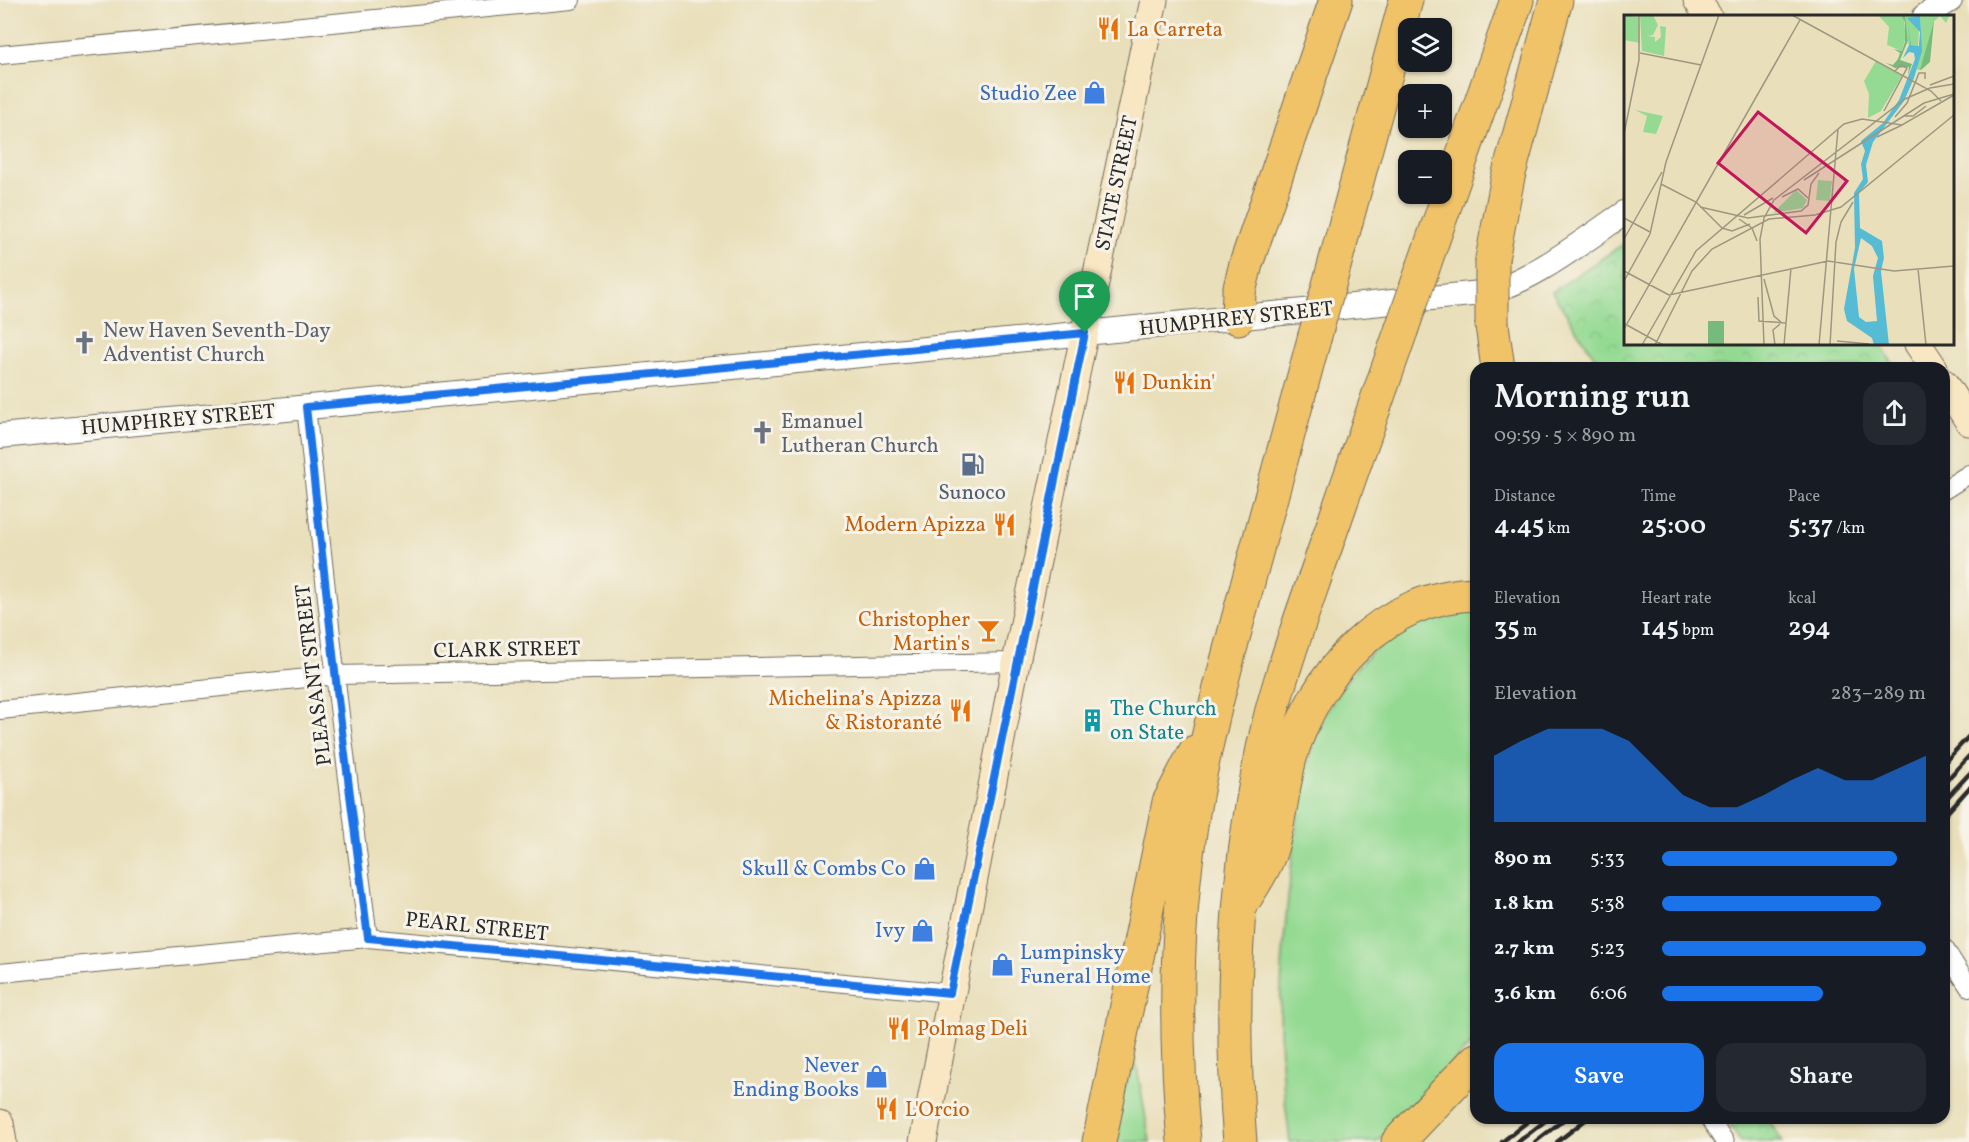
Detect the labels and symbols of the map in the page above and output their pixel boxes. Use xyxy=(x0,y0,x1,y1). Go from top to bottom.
inset map xyxy=(1624,15,1954,345)
restaurant icon: La Carreta xyxy=(1096,16,1122,42)
place label: La Carreta xyxy=(1127,16,1223,45)
place label: Studio Zee xyxy=(979,80,1077,109)
shop icon: Studio Zee xyxy=(1082,80,1108,106)
street label: STATE STREET xyxy=(1089,113,1146,254)
pin xyxy=(1059,271,1110,333)
street label: HUMPHREY STREET xyxy=(1138,295,1335,344)
place label: New Haven Seventh-Day Adventist Church xyxy=(103,317,331,370)
church icon: New Haven Seventh-Day Adventist Church xyxy=(72,329,98,355)
restaurant icon: Dunkin' xyxy=(1111,369,1137,395)
place label: Dunkin' xyxy=(1142,369,1215,398)
street label: HUMPHREY STREET xyxy=(80,398,276,443)
place label: Emanuel Lutheran Church xyxy=(781,408,939,461)
church icon: Emanuel Lutheran Church xyxy=(750,420,776,446)
fuel station icon: Sunoco xyxy=(959,451,985,477)
place label: Sunoco xyxy=(938,479,1006,508)
place label: Modern Apizza xyxy=(845,511,986,540)
restaurant icon: Modern Apizza xyxy=(991,511,1017,537)
street label: PLEASANT STREET xyxy=(289,582,340,767)
place label: Christopher Martin's xyxy=(858,606,970,659)
bar icon: Christopher Martin's xyxy=(975,618,1001,644)
street label: CLARK STREET xyxy=(433,635,581,666)
place label: Michelina’s Apizza & Ristoranté xyxy=(769,685,942,738)
place label: The Church on State xyxy=(1110,695,1217,748)
restaurant icon: Michelina’s Apizza & Ristoranté xyxy=(947,697,973,723)
building icon: The Church on State xyxy=(1079,707,1105,733)
place label: Skull & Combs Co xyxy=(742,855,906,884)
shop icon: Skull & Combs Co xyxy=(911,855,937,881)
street label: PEARL STREET xyxy=(404,906,550,949)
place label: Ivy xyxy=(875,917,906,946)
shop icon: Ivy xyxy=(910,917,936,943)
place label: Lumpinsky Funeral Home xyxy=(1020,939,1151,992)
shop icon: Lumpinsky Funeral Home xyxy=(989,951,1015,977)
restaurant icon: Polmag Deli xyxy=(886,1015,912,1041)
place label: Polmag Deli xyxy=(917,1015,1028,1044)
place label: Never Ending Books xyxy=(733,1052,859,1105)
shop icon: Never Ending Books xyxy=(864,1064,890,1090)
restaurant icon: L'Orcio xyxy=(874,1096,900,1122)
place label: L'Orcio xyxy=(905,1096,970,1125)

